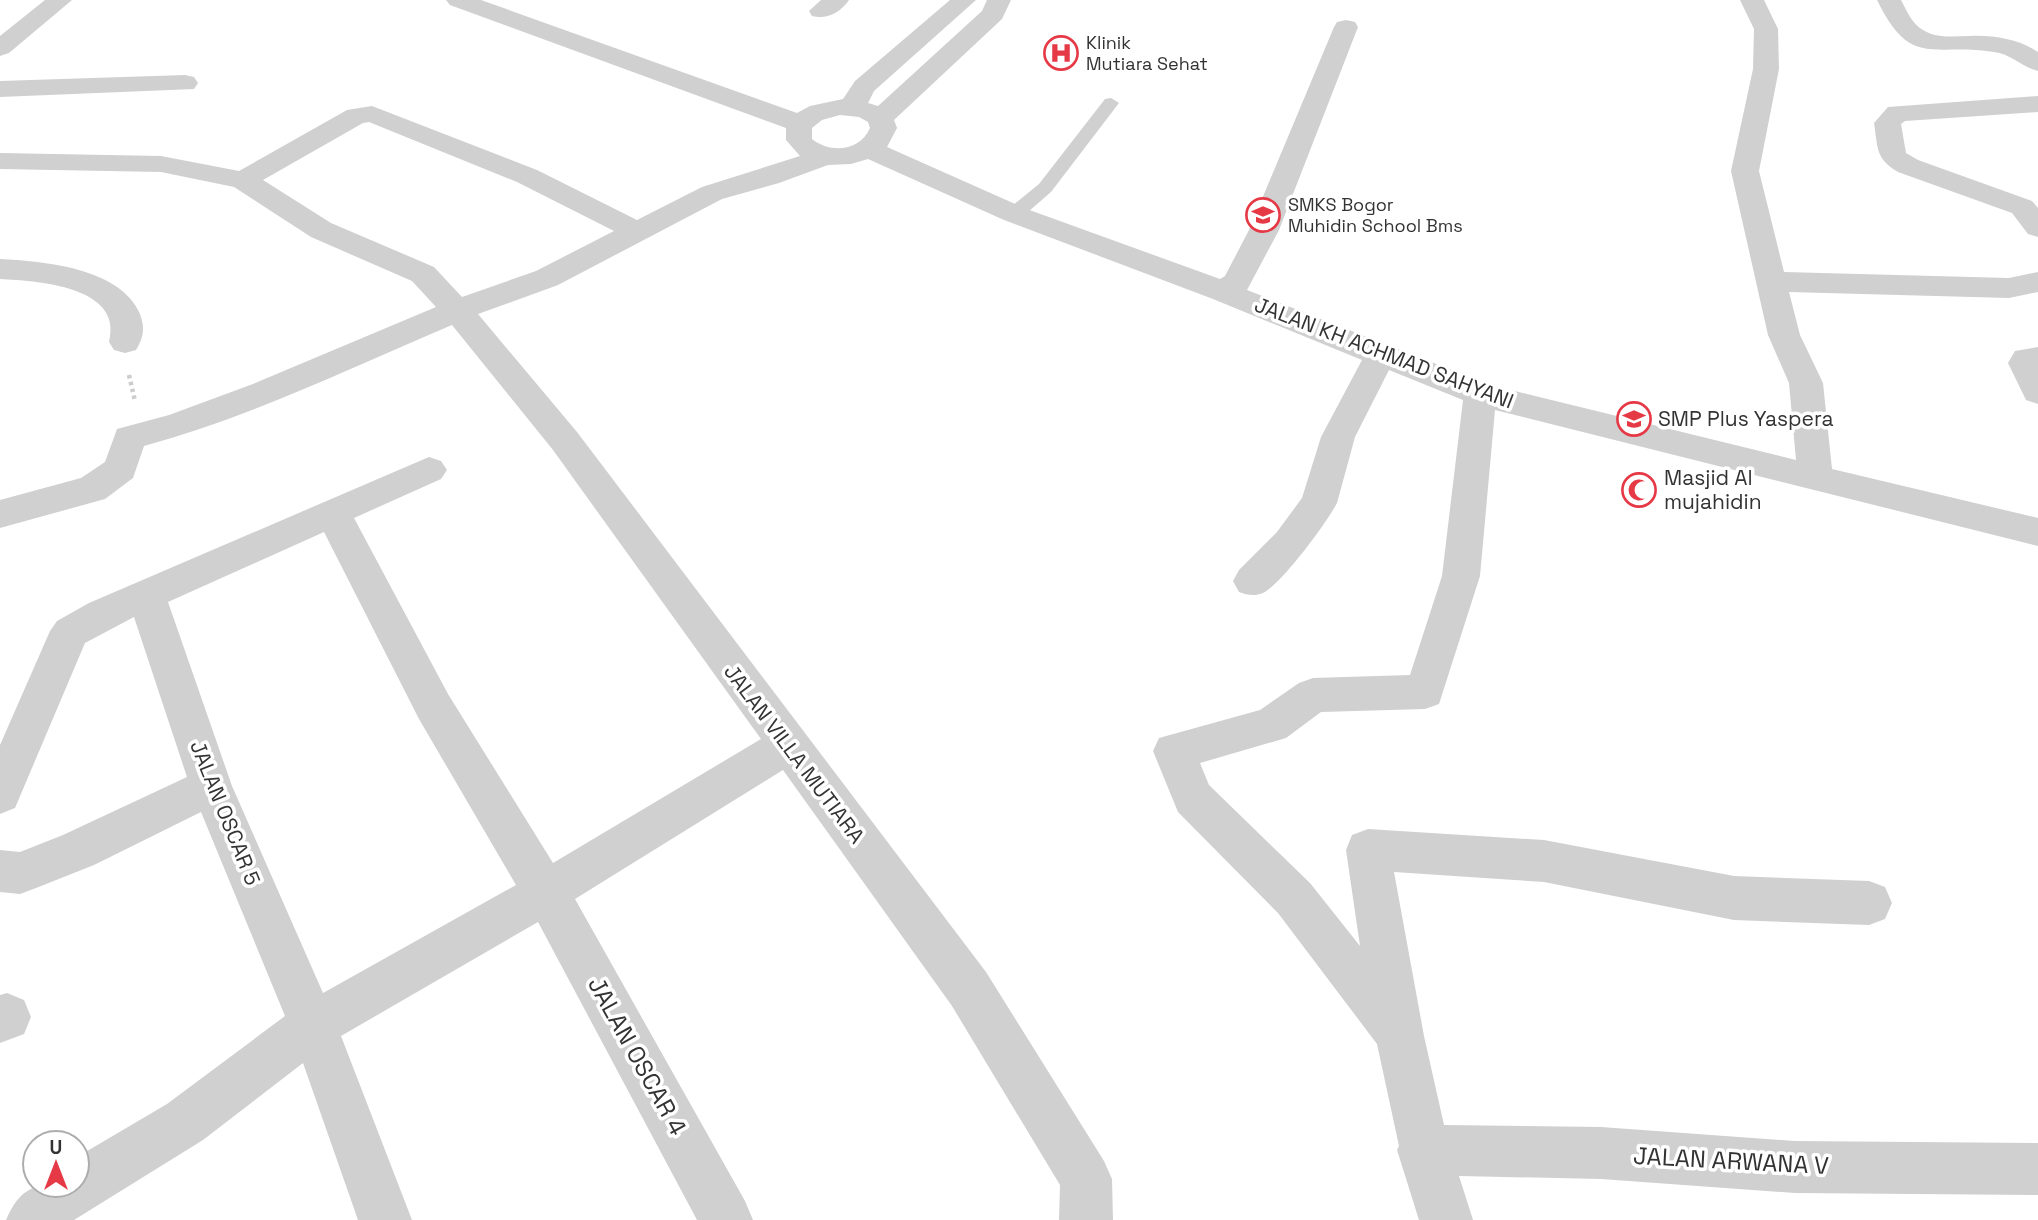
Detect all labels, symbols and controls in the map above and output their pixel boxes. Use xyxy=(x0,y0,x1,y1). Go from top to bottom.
place label: Klinik Mutiara Sehat xyxy=(1086,31,1208,75)
hospital icon: Klinik Mutiara Sehat xyxy=(1042,34,1080,72)
place label: SMKS Bogor Muhidin School Bms xyxy=(1288,193,1463,237)
school or university icon: SMKS Bogor Muhidin School Bms xyxy=(1244,196,1282,234)
street label: JALAN KH ACHMAD SAHYANI xyxy=(1251,291,1517,414)
school or university icon: SMP Plus Yaspera xyxy=(1615,400,1653,438)
place label: SMP Plus Yaspera xyxy=(1658,405,1834,432)
place label: Masjid Al mujahidin xyxy=(1664,464,1762,515)
mosque icon: Masjid Al mujahidin xyxy=(1620,471,1658,509)
street label: JALAN VILLA MUTIARA xyxy=(718,659,871,849)
street label: JALAN OSCAR 5 xyxy=(184,736,267,889)
street label: JALAN OSCAR 4 xyxy=(581,971,694,1140)
north arrow xyxy=(21,1129,91,1199)
text: U xyxy=(50,1135,62,1160)
street label: JALAN ARWANA V xyxy=(1632,1140,1830,1181)

